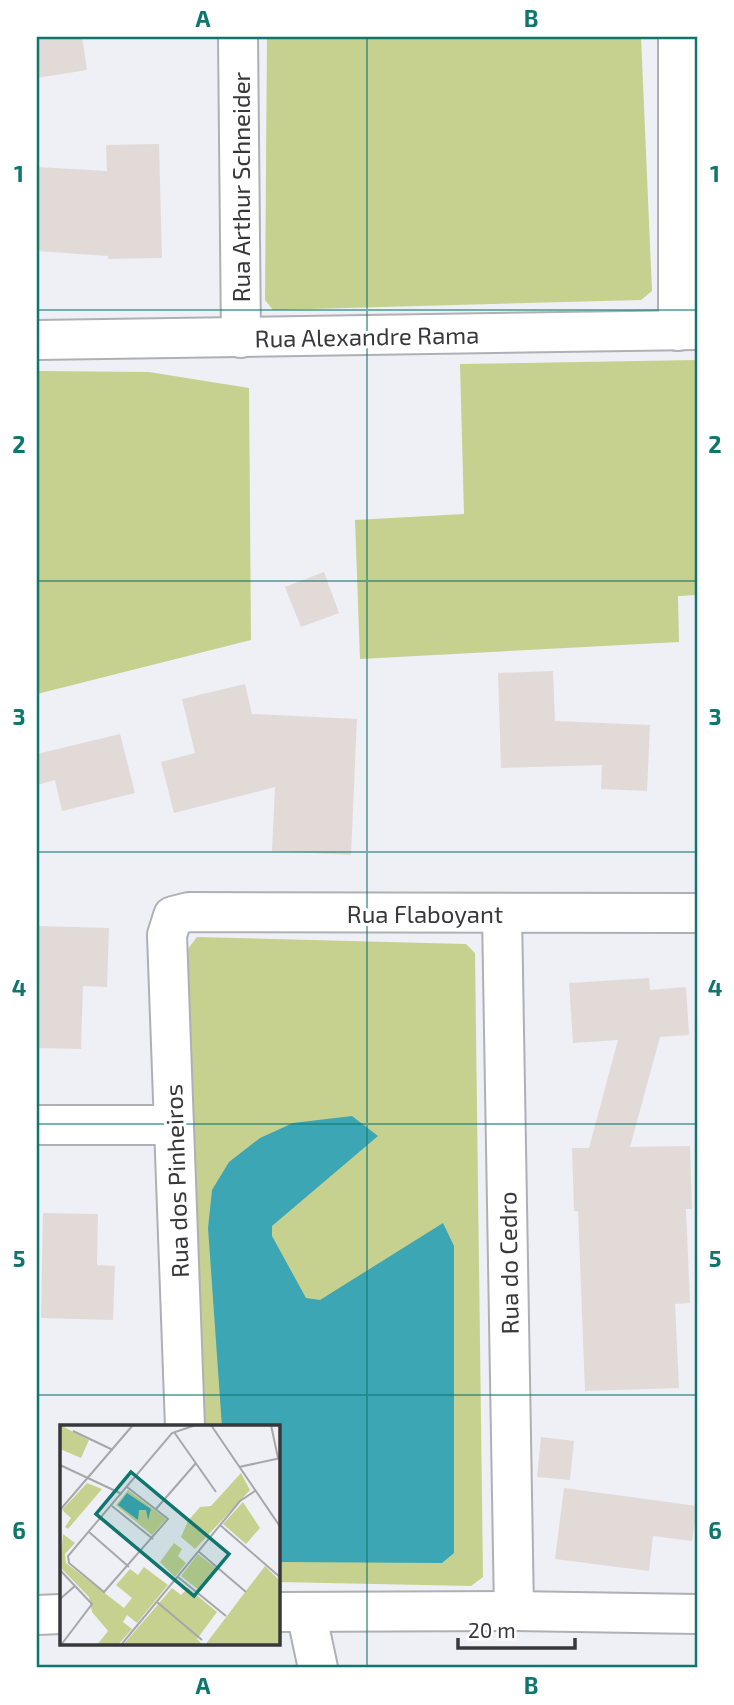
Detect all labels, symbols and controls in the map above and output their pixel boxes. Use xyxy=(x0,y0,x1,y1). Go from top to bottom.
text: A xyxy=(195,4,211,32)
text: B xyxy=(524,4,538,32)
street label: Rua Arthur Schneider xyxy=(226,71,255,302)
text: 1 xyxy=(14,159,24,187)
text: 1 xyxy=(710,159,720,187)
street label: Rua Alexandre Rama xyxy=(254,320,480,352)
text: 2 xyxy=(12,430,26,458)
text: 2 xyxy=(708,430,722,458)
text: 3 xyxy=(12,702,26,730)
text: 3 xyxy=(708,702,722,730)
street label: Rua Flaboyant xyxy=(347,899,503,928)
text: 4 xyxy=(12,973,26,1001)
text: 4 xyxy=(708,973,722,1001)
street label: Rua dos Pinheiros xyxy=(158,1084,194,1278)
street label: Rua do Cedro xyxy=(492,1191,524,1335)
text: 5 xyxy=(13,1244,25,1272)
text: 5 xyxy=(709,1244,721,1272)
inset map xyxy=(60,1425,280,1646)
text: 6 xyxy=(12,1516,26,1544)
text: 6 xyxy=(708,1516,722,1544)
scale bar xyxy=(458,1607,575,1651)
text: 20 m xyxy=(468,1617,516,1642)
text: A xyxy=(195,1671,211,1699)
text: B xyxy=(524,1671,538,1699)

